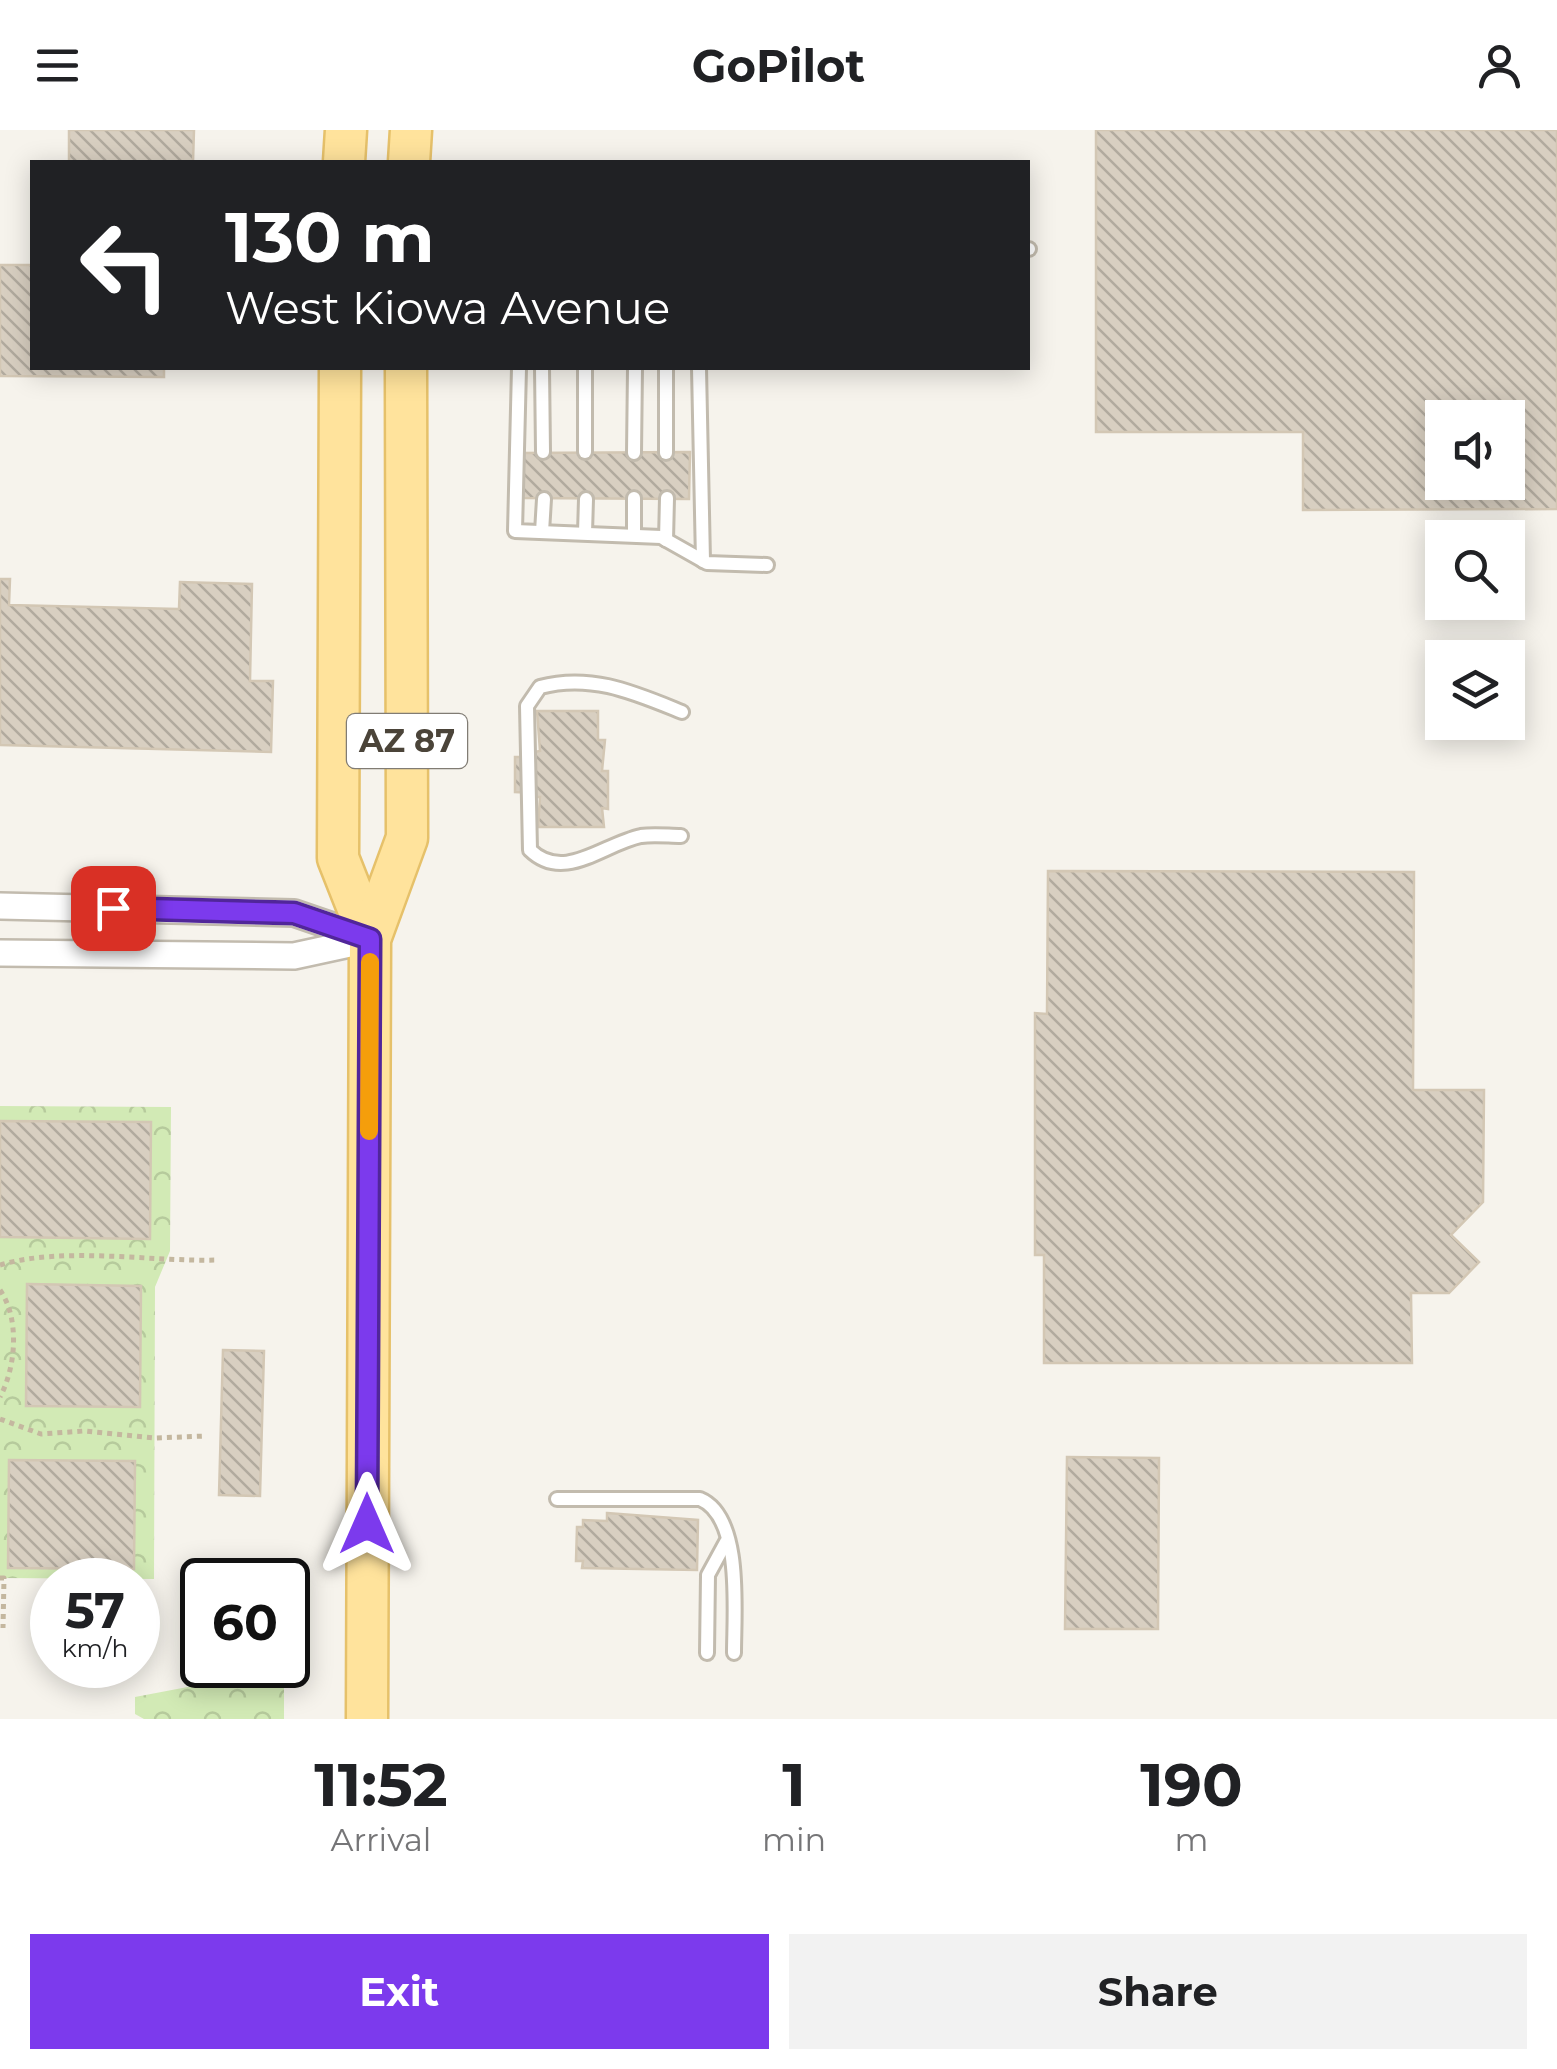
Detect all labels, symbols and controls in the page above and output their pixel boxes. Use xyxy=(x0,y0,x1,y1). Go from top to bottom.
icon: menu xyxy=(30,38,85,93)
text: GoPilot xyxy=(692,38,865,93)
icon: person xyxy=(1472,38,1527,93)
text: 130 m xyxy=(225,194,435,280)
icon: left xyxy=(60,200,190,330)
text: West Kiowa Avenue xyxy=(225,280,670,335)
map controls xyxy=(1425,400,1525,740)
button: sound xyxy=(1425,400,1525,500)
button: search xyxy=(1425,520,1525,620)
button: layers xyxy=(1425,640,1525,740)
road number: AZ 87 xyxy=(347,714,467,768)
pin xyxy=(71,866,156,951)
icon: arrive xyxy=(86,881,141,936)
position arrow xyxy=(315,1472,419,1576)
speed limit sign: 60 xyxy=(180,1558,310,1688)
text: 57 xyxy=(65,1580,125,1641)
text: km/h xyxy=(62,1633,128,1663)
text: 11:52 xyxy=(314,1748,448,1821)
text: 1 xyxy=(782,1748,806,1821)
text: 190 xyxy=(1140,1748,1243,1821)
text: Arrival xyxy=(331,1820,431,1859)
text: min xyxy=(762,1820,826,1859)
text: m xyxy=(1175,1820,1209,1859)
button: Exit xyxy=(30,1934,769,2049)
button: Share xyxy=(789,1934,1527,2049)

